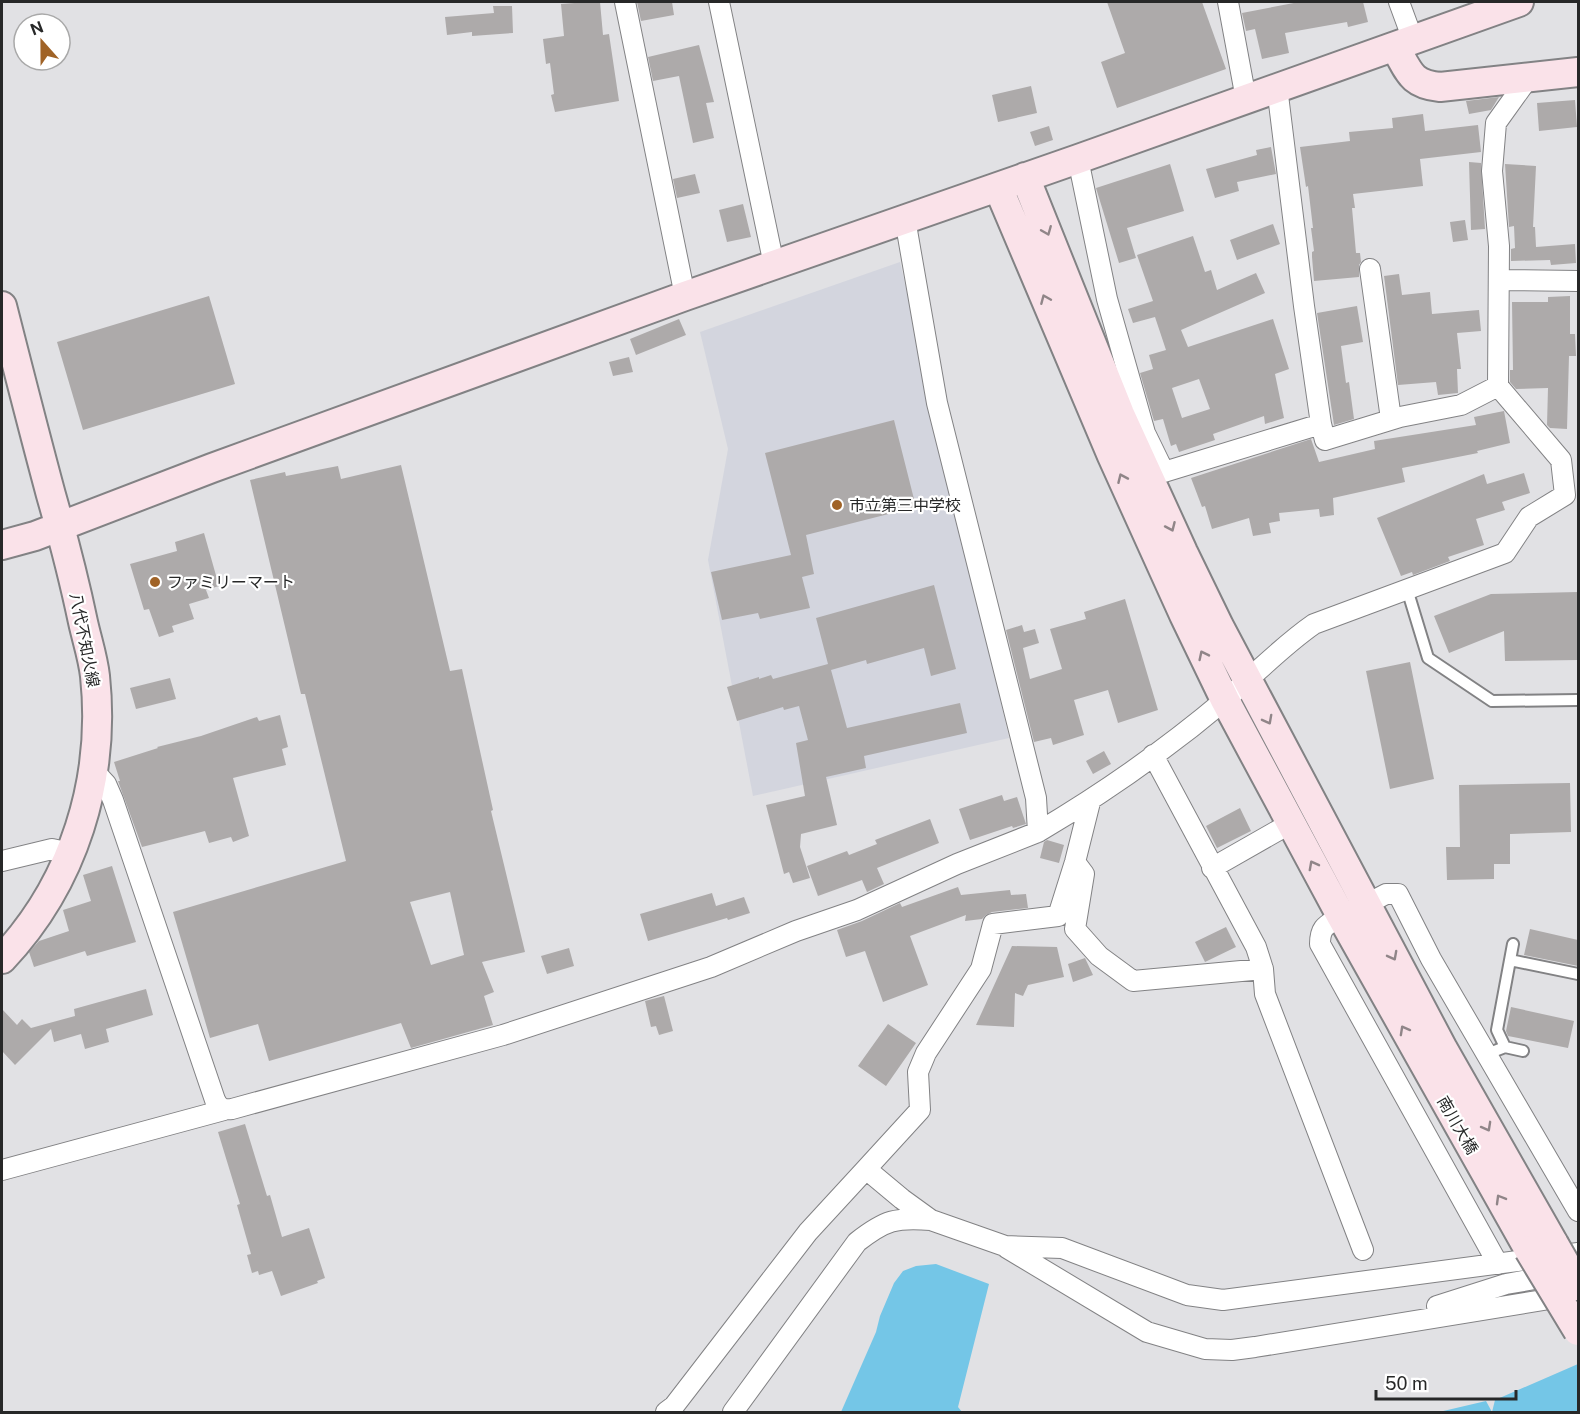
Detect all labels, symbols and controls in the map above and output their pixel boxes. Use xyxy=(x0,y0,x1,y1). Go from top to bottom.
north arrow xyxy=(12,12,72,72)
text: N xyxy=(28,17,46,40)
one-way arrow xyxy=(1040,225,1052,236)
one-way arrow xyxy=(1040,294,1052,305)
one-way arrow xyxy=(1117,473,1129,484)
place label: 市立第三中学校 xyxy=(849,496,961,515)
marker: 市立第三中学校 xyxy=(830,498,844,512)
one-way arrow xyxy=(1164,521,1176,532)
place label: ファミリーマート xyxy=(167,573,295,592)
marker: ファミリーマート xyxy=(148,575,162,589)
street label: 八代不知火線 xyxy=(66,591,103,689)
one-way arrow xyxy=(1199,650,1211,661)
one-way arrow xyxy=(1260,714,1272,725)
one-way arrow xyxy=(1309,861,1320,871)
one-way arrow xyxy=(1386,950,1397,960)
one-way arrow xyxy=(1400,1025,1411,1036)
street label: 南川大橋 xyxy=(1433,1093,1482,1158)
one-way arrow xyxy=(1480,1121,1491,1131)
one-way arrow xyxy=(1496,1195,1508,1205)
scale bar xyxy=(1376,1363,1516,1401)
text: 50 m xyxy=(1385,1373,1428,1394)

